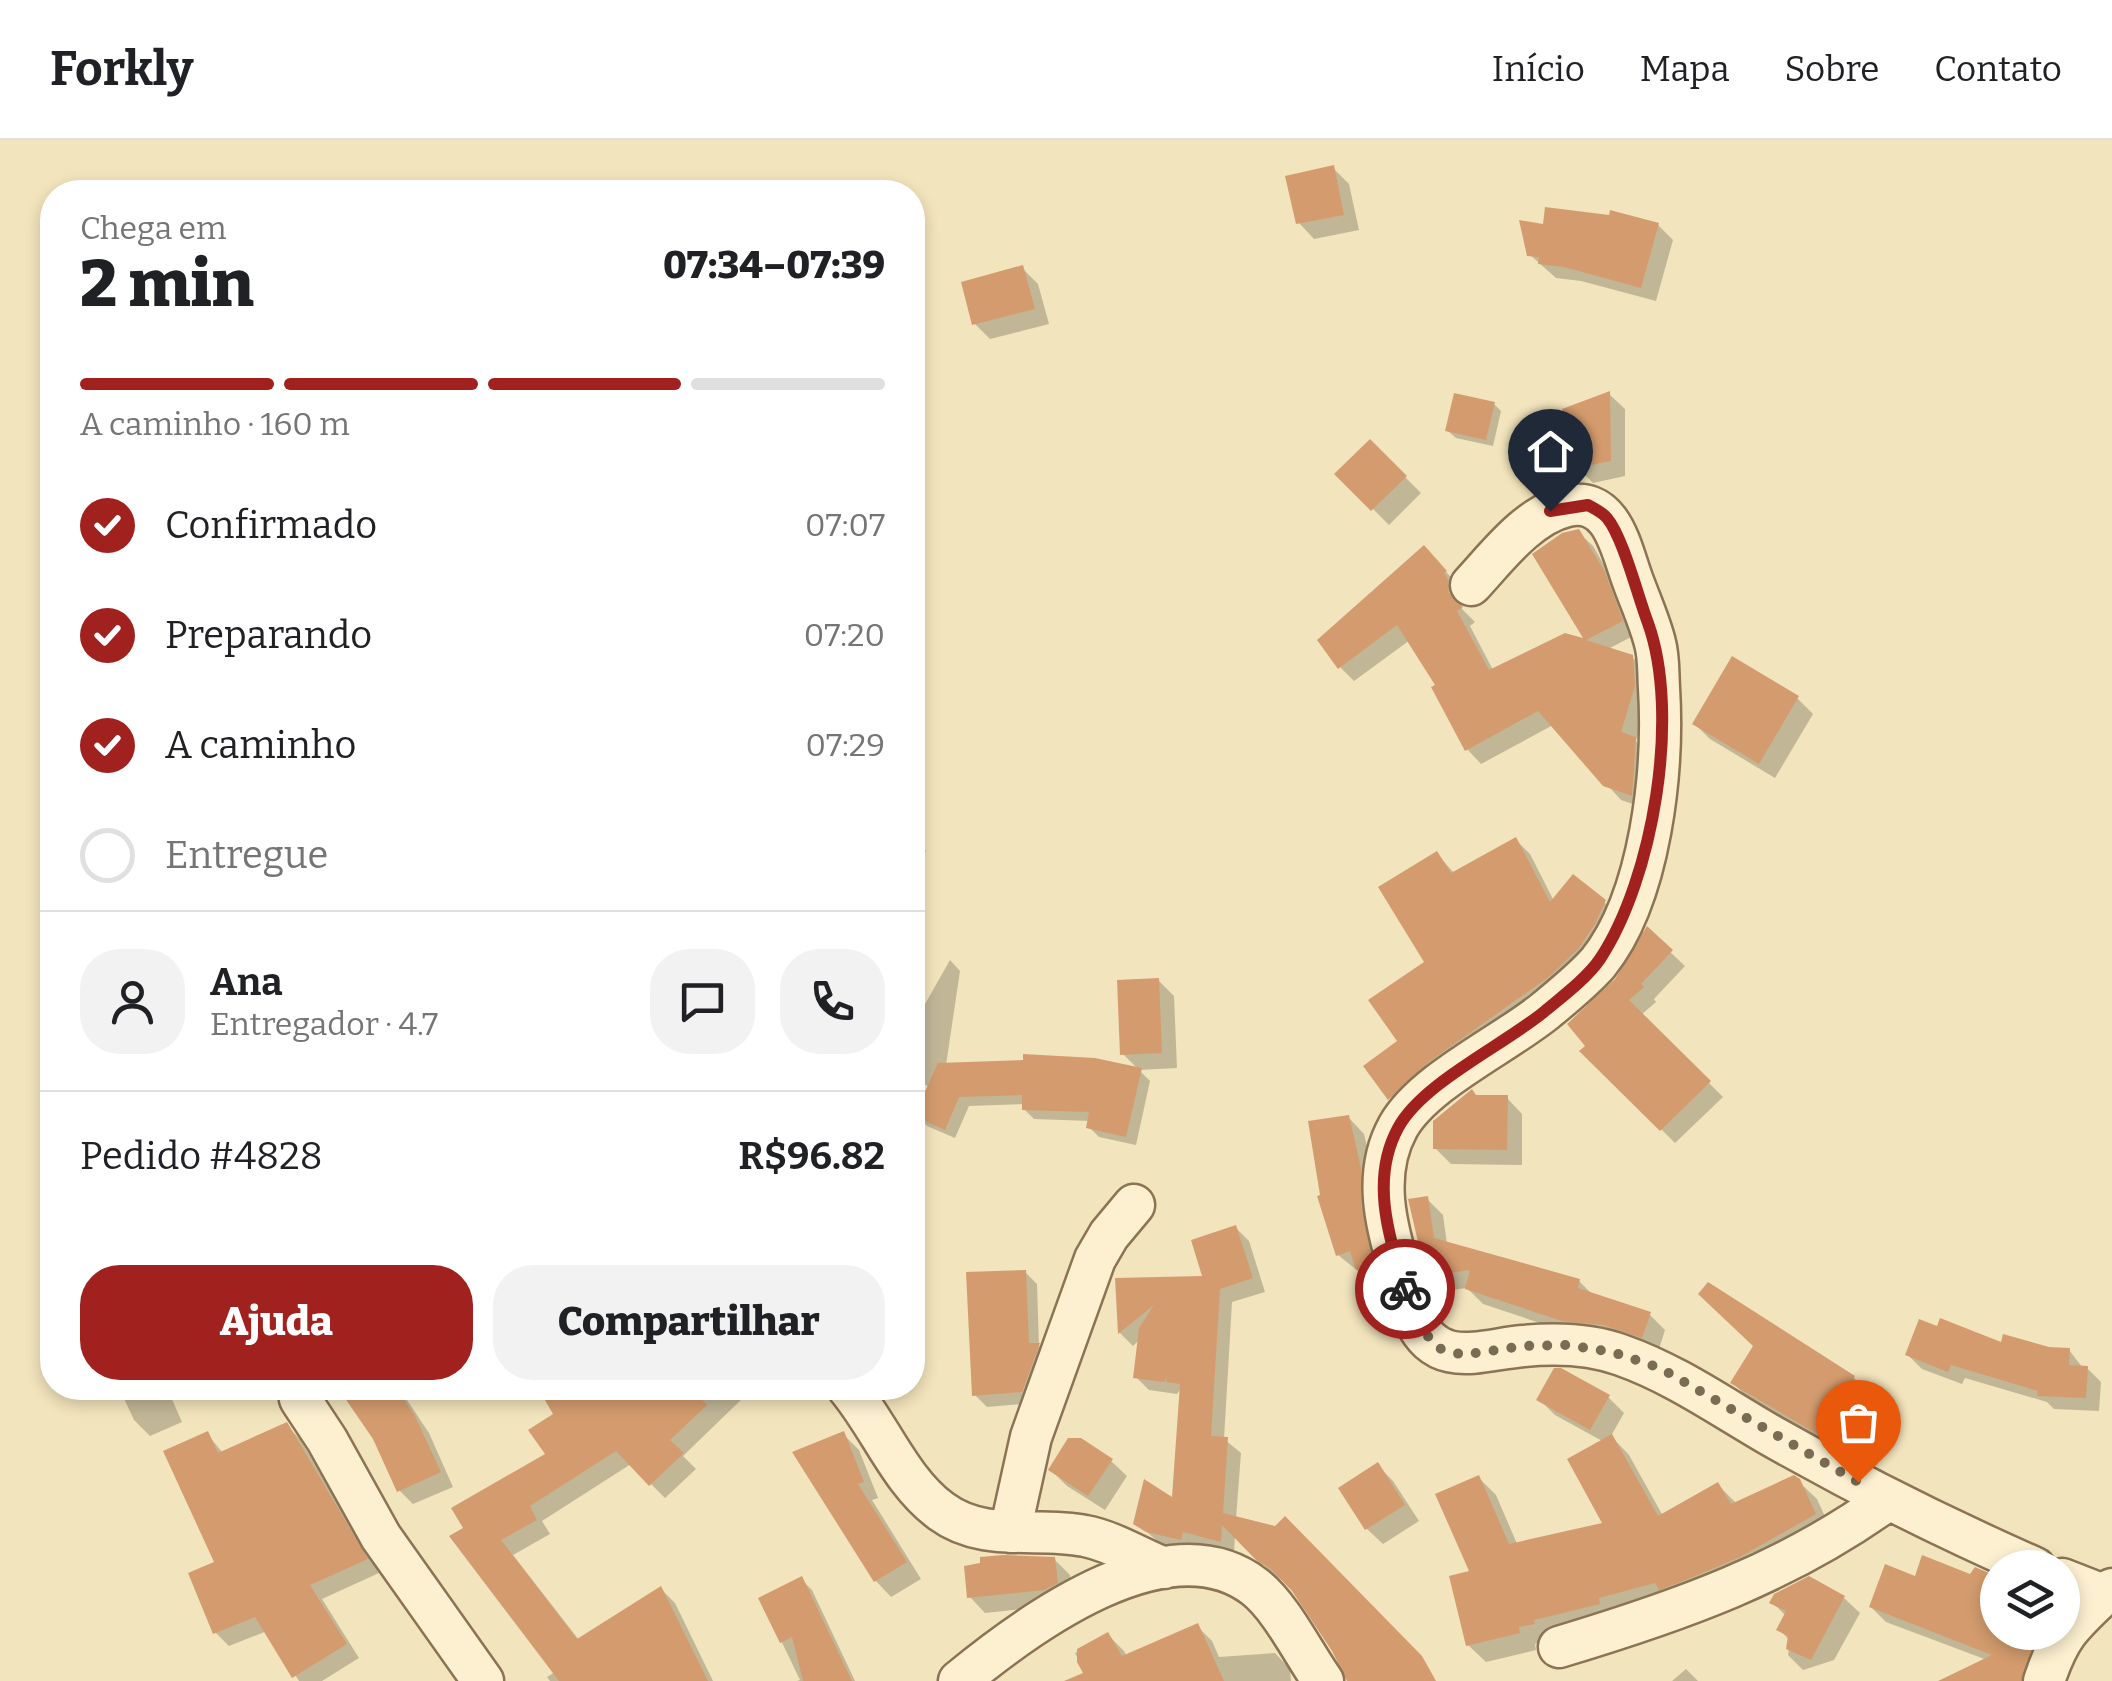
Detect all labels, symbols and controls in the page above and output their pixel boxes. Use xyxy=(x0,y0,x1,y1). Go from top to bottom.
text: Forkly xyxy=(50,40,193,98)
text: Início xyxy=(1492,48,1585,90)
text: Mapa xyxy=(1640,48,1730,90)
text: Sobre xyxy=(1785,48,1879,90)
text: Contato xyxy=(1934,48,2062,90)
text: Chega em xyxy=(80,209,227,247)
text: 07:34–07:39 xyxy=(663,242,885,288)
text: 2 min xyxy=(80,245,254,323)
text: A caminho · 160 m xyxy=(80,405,350,443)
pin xyxy=(1508,409,1593,512)
icon: home xyxy=(1523,424,1578,479)
icon: check xyxy=(80,498,135,553)
text: Confirmado xyxy=(165,502,377,548)
text: 07:07 xyxy=(805,506,885,544)
icon: check xyxy=(80,608,135,663)
text: Preparando xyxy=(165,612,372,658)
text: 07:20 xyxy=(804,616,885,654)
icon: check xyxy=(80,718,135,773)
text: A caminho xyxy=(165,722,356,768)
text: 07:29 xyxy=(806,726,885,764)
text: Entregue xyxy=(165,832,328,878)
button: person xyxy=(80,949,185,1054)
button: chat xyxy=(650,949,755,1054)
button: phone xyxy=(780,949,885,1054)
text: Ana xyxy=(210,959,283,1005)
text: Entregador · 4.7 xyxy=(210,1005,438,1043)
text: Pedido #4828 xyxy=(80,1133,323,1179)
text: R$96.82 xyxy=(739,1133,885,1179)
courier xyxy=(1355,1239,1455,1339)
icon: bike xyxy=(1378,1262,1433,1317)
button: Ajuda xyxy=(80,1265,473,1380)
button: Compartilhar xyxy=(493,1265,885,1380)
pin xyxy=(1816,1380,1901,1483)
icon: bag xyxy=(1831,1395,1886,1450)
map controls xyxy=(1980,1550,2080,1650)
button: layers xyxy=(1980,1550,2080,1650)

